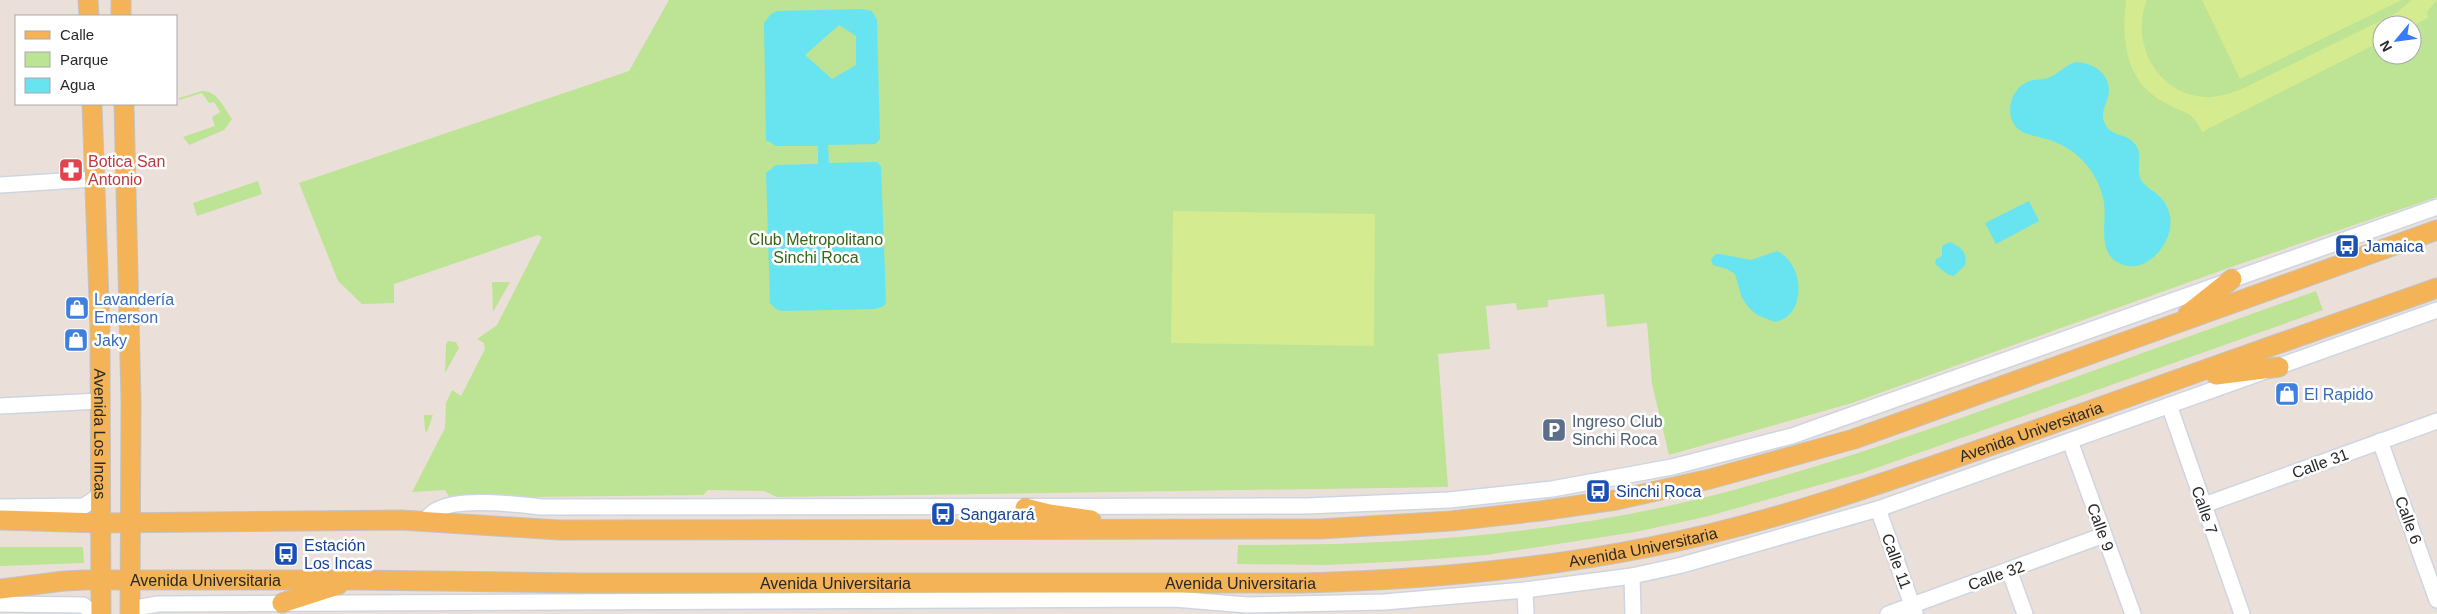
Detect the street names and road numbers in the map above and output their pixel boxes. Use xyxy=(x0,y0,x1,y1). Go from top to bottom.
street label: Avenida Los Incas xyxy=(91,369,109,499)
street label: Avenida Universitaria xyxy=(1957,399,2105,465)
street label: Calle 31 xyxy=(2290,445,2351,481)
street label: Calle 7 xyxy=(2188,484,2221,537)
street label: Calle 6 xyxy=(2392,494,2425,547)
street label: Calle 9 xyxy=(2084,501,2117,554)
street label: Avenida Universitaria xyxy=(1568,524,1719,570)
street label: Calle 11 xyxy=(1879,531,1914,591)
street label: Calle 32 xyxy=(1966,557,2027,593)
street label: Avenida Universitaria xyxy=(130,572,281,589)
street label: Avenida Universitaria xyxy=(760,575,911,592)
street label: Avenida Universitaria xyxy=(1165,575,1316,592)

